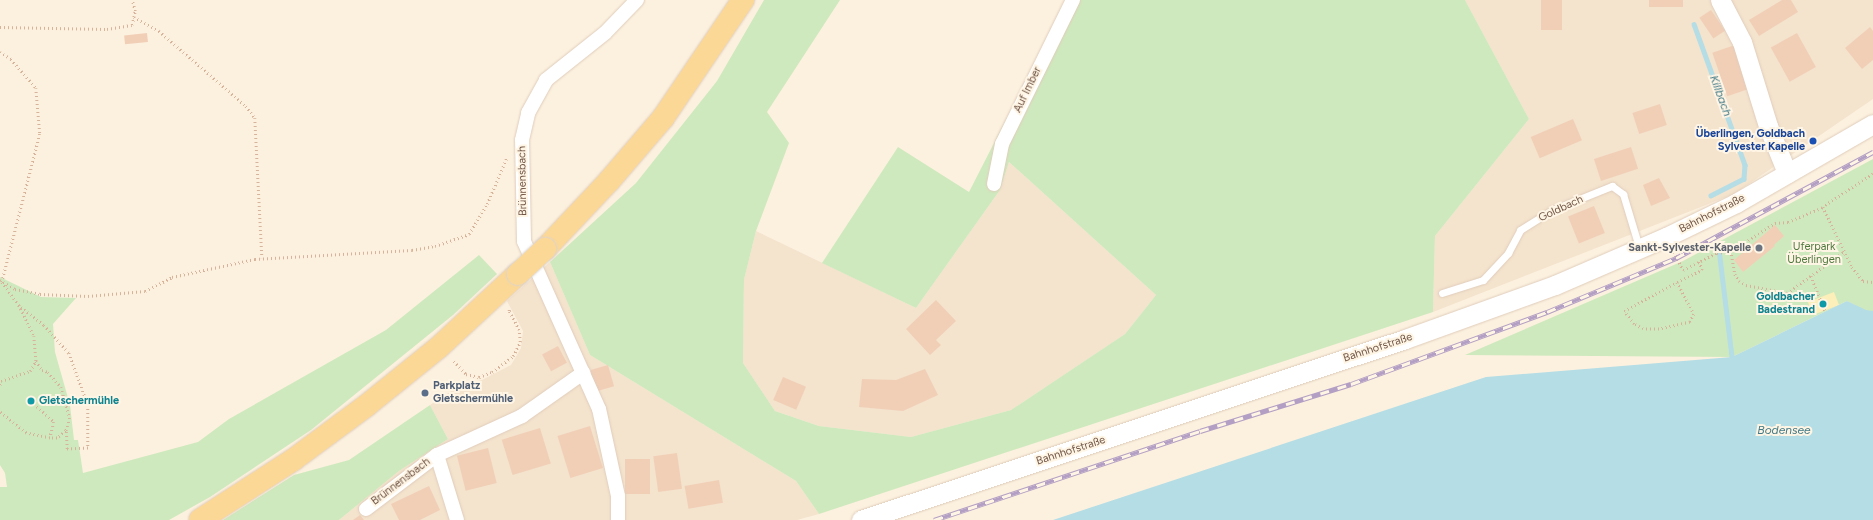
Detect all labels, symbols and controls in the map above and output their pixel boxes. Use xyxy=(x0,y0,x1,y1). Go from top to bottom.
street label: Auf Imber xyxy=(1011,65,1045,115)
water label: Killbach xyxy=(1706,73,1734,119)
place label: Überlingen, Goldbach Sylvester Kapelle xyxy=(1696,128,1805,154)
marker: Überlingen, Goldbach Sylvester Kapelle xyxy=(1808,136,1818,146)
street label: Brünnensbach xyxy=(516,146,530,216)
street label: Bahnhofstraße xyxy=(1677,192,1747,236)
street label: Goldbach xyxy=(1537,193,1585,225)
place label: Sankt-Sylvester-Kapelle xyxy=(1628,241,1751,255)
park label: Uferpark Überlingen xyxy=(1787,241,1841,267)
marker: Sankt-Sylvester-Kapelle xyxy=(1754,243,1764,253)
place label: Goldbacher Badestrand xyxy=(1756,291,1815,317)
marker: Goldbacher Badestrand xyxy=(1818,299,1828,309)
street label: Bahnhofstraße xyxy=(1342,331,1414,365)
place label: Parkplatz Gletschermühle xyxy=(433,380,513,406)
marker: Parkplatz Gletschermühle xyxy=(420,388,430,398)
place label: Gletschermühle xyxy=(39,394,119,408)
marker: Gletschermühle xyxy=(26,396,36,406)
water label: Bodensee xyxy=(1757,424,1811,438)
street label: Bahnhofstraße xyxy=(1035,434,1107,468)
street label: Brünnensbach xyxy=(369,456,433,508)

